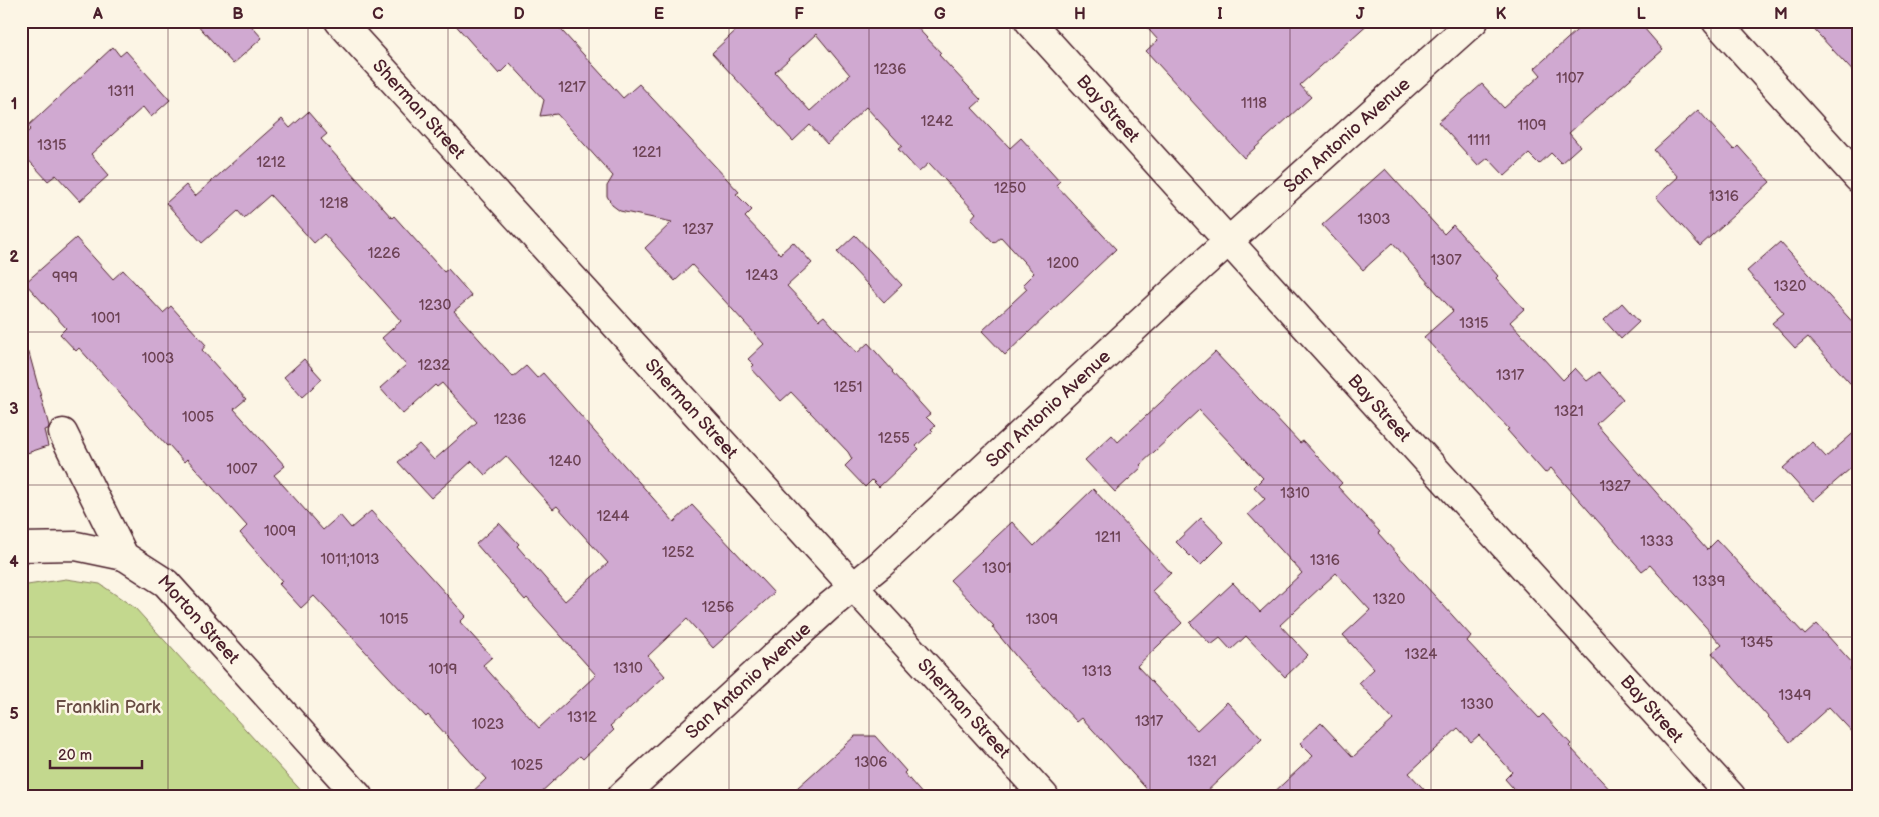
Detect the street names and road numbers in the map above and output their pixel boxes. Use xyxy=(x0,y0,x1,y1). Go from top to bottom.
street label: Sherman Street xyxy=(368,55,470,164)
street label: Bay Street xyxy=(1072,70,1144,147)
street label: San Antonio Avenue xyxy=(1279,73,1415,197)
street label: San Antonio Avenue xyxy=(981,345,1115,472)
street label: Sherman Street xyxy=(641,354,743,463)
street label: Bay Street xyxy=(1344,370,1416,446)
street label: Morton Street xyxy=(153,571,244,668)
street label: San Antonio Avenue xyxy=(681,618,815,743)
street label: Sherman Street xyxy=(914,654,1015,763)
street label: Bay Street xyxy=(1616,671,1688,747)

